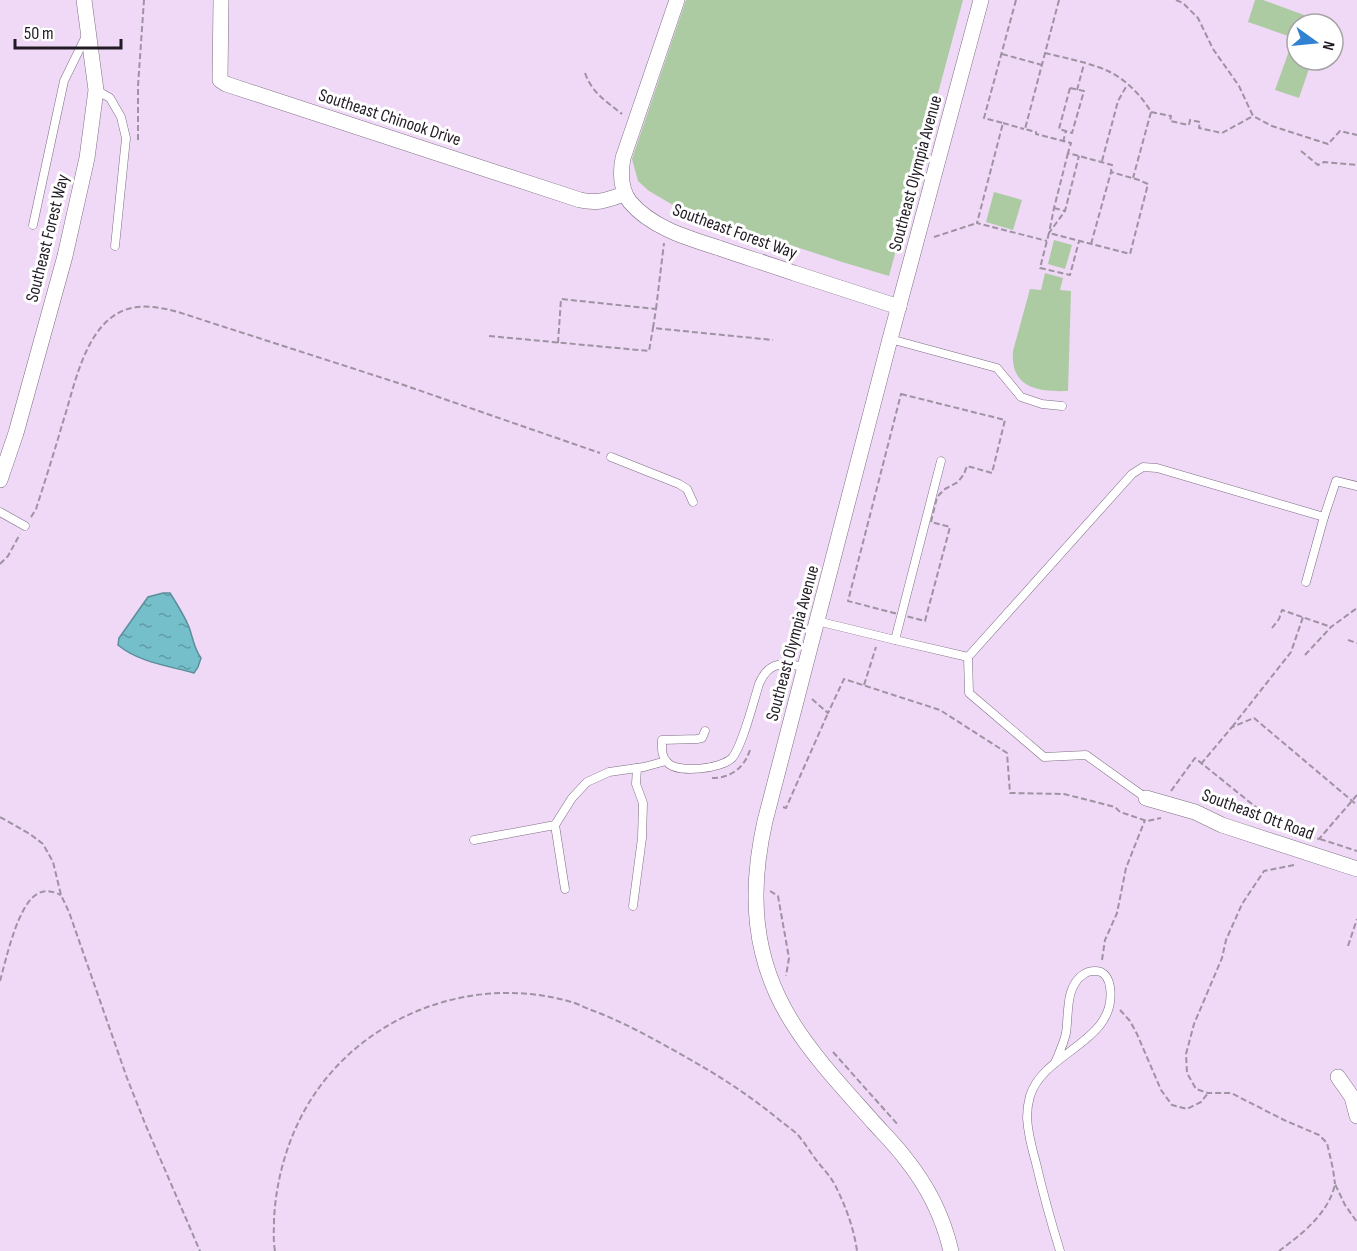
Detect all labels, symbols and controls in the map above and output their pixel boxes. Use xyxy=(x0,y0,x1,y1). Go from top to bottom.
scale bar xyxy=(15,12,122,50)
north arrow xyxy=(1285,12,1345,72)
text: 50 m xyxy=(24,23,54,44)
text: N xyxy=(1318,39,1338,52)
street label: Southeast Chinook Drive xyxy=(316,85,464,150)
street label: Southeast Olympia Avenue xyxy=(885,93,946,253)
street label: Southeast Forest Way xyxy=(21,172,74,304)
street label: Southeast Forest Way xyxy=(670,199,800,264)
street label: Southeast Olympia Avenue xyxy=(762,563,823,723)
street label: Southeast Ott Road xyxy=(1199,784,1317,844)

